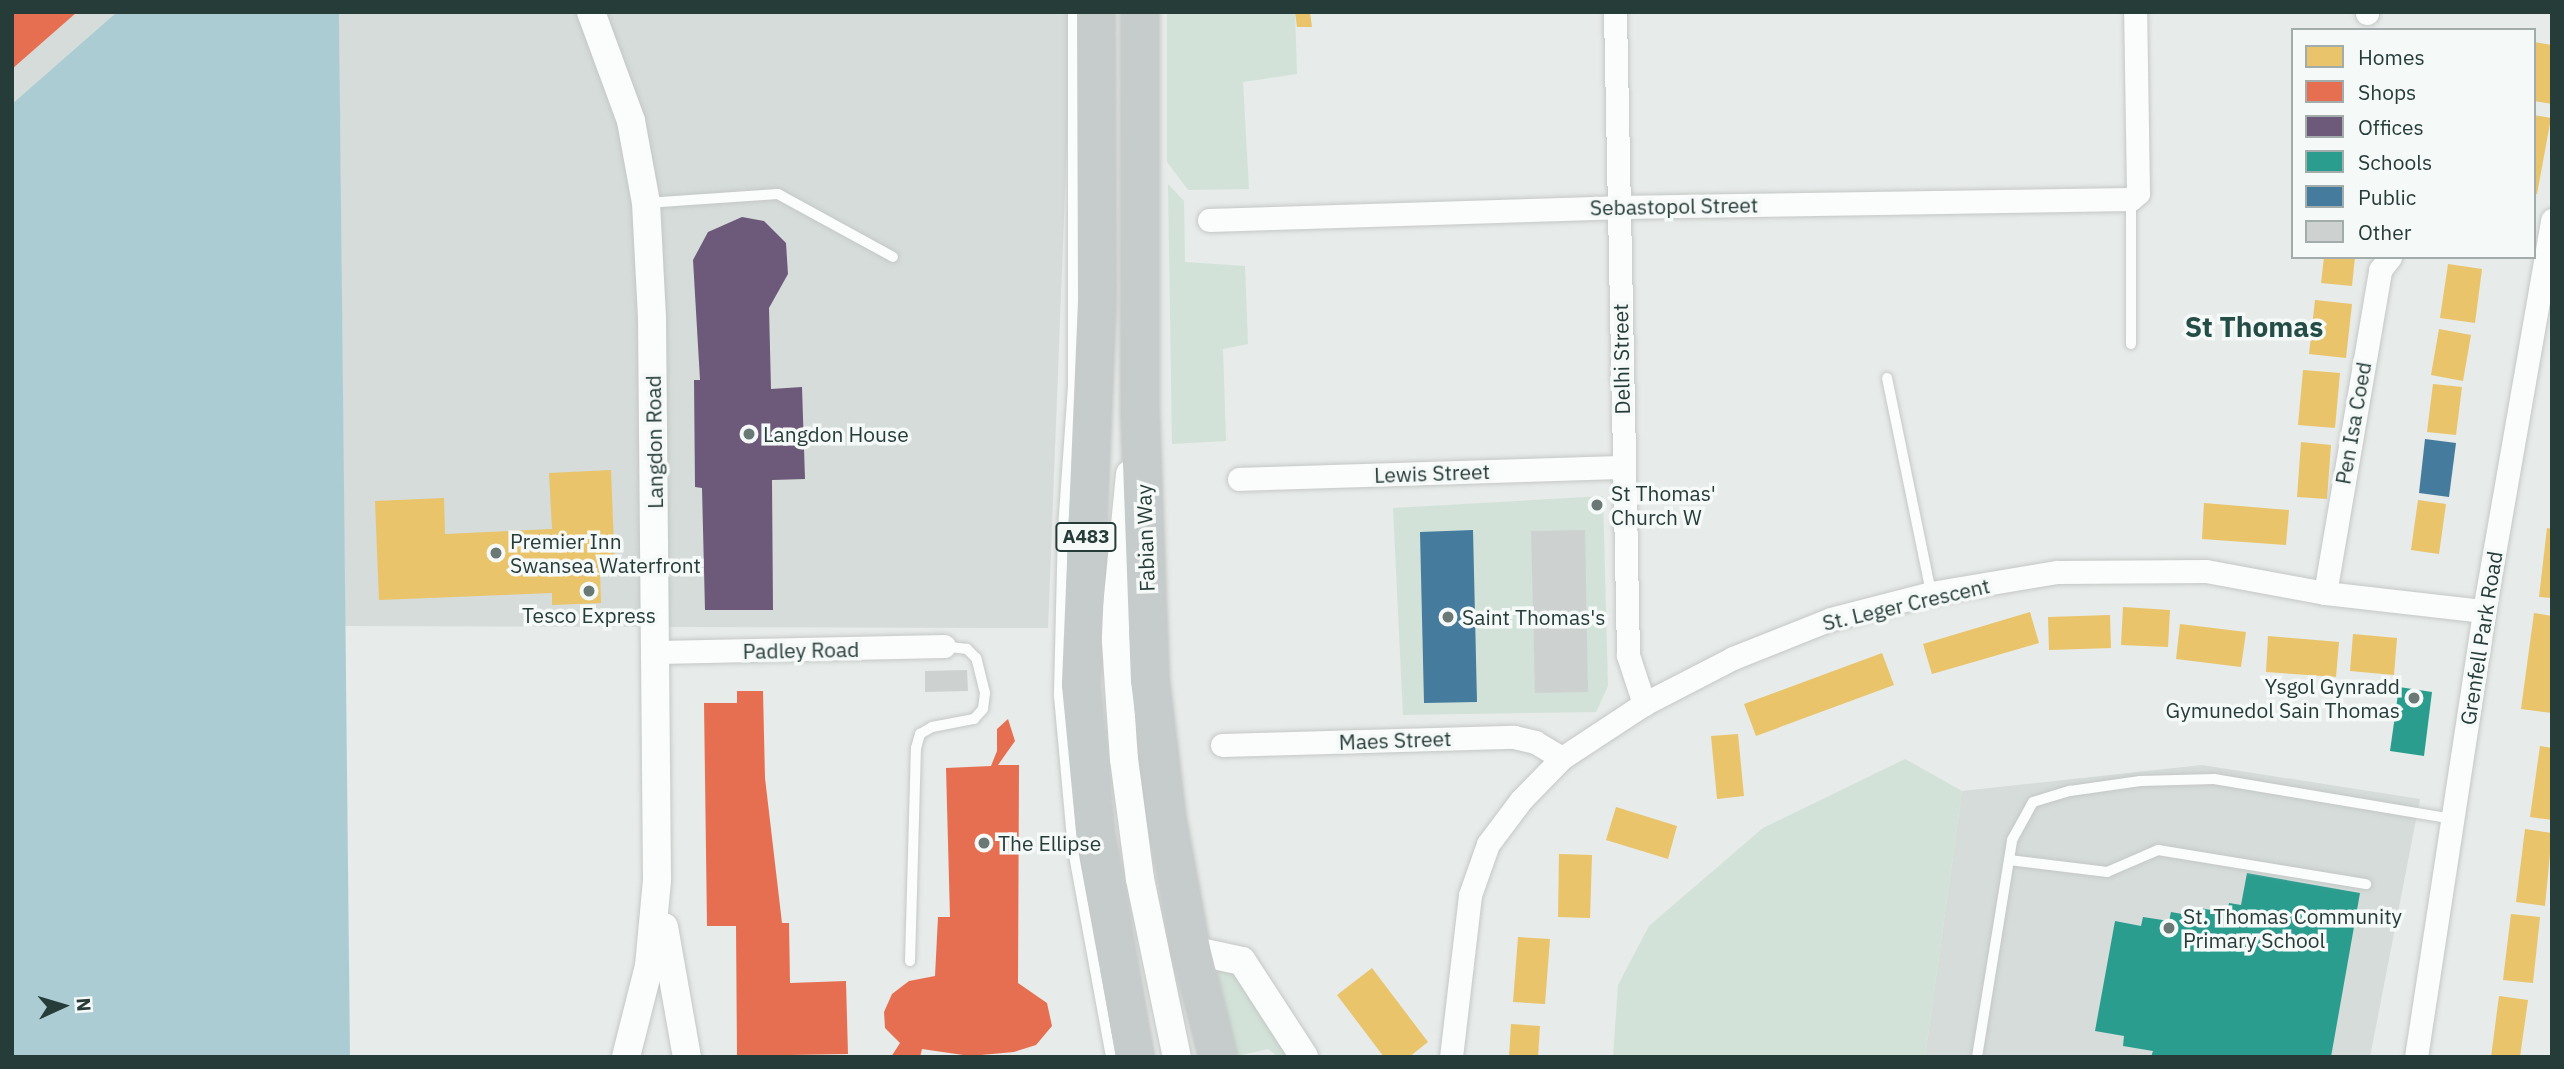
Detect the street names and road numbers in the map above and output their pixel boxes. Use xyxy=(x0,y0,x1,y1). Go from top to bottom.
street label: Sebastopol Street xyxy=(1590,192,1758,220)
street label: Delhi Street xyxy=(1607,303,1635,415)
street label: Pen Isa Coed xyxy=(2330,360,2376,486)
street label: Langdon Road xyxy=(640,375,668,509)
street label: Lewis Street xyxy=(1374,458,1490,488)
street label: Fabian Way xyxy=(1131,484,1159,592)
road number: A483 xyxy=(1054,522,1118,552)
street label: Grenfell Park Road xyxy=(2455,549,2507,727)
street label: St. Leger Crescent xyxy=(1820,573,1992,635)
street label: Padley Road xyxy=(742,636,860,664)
street label: Maes Street xyxy=(1338,725,1452,755)

